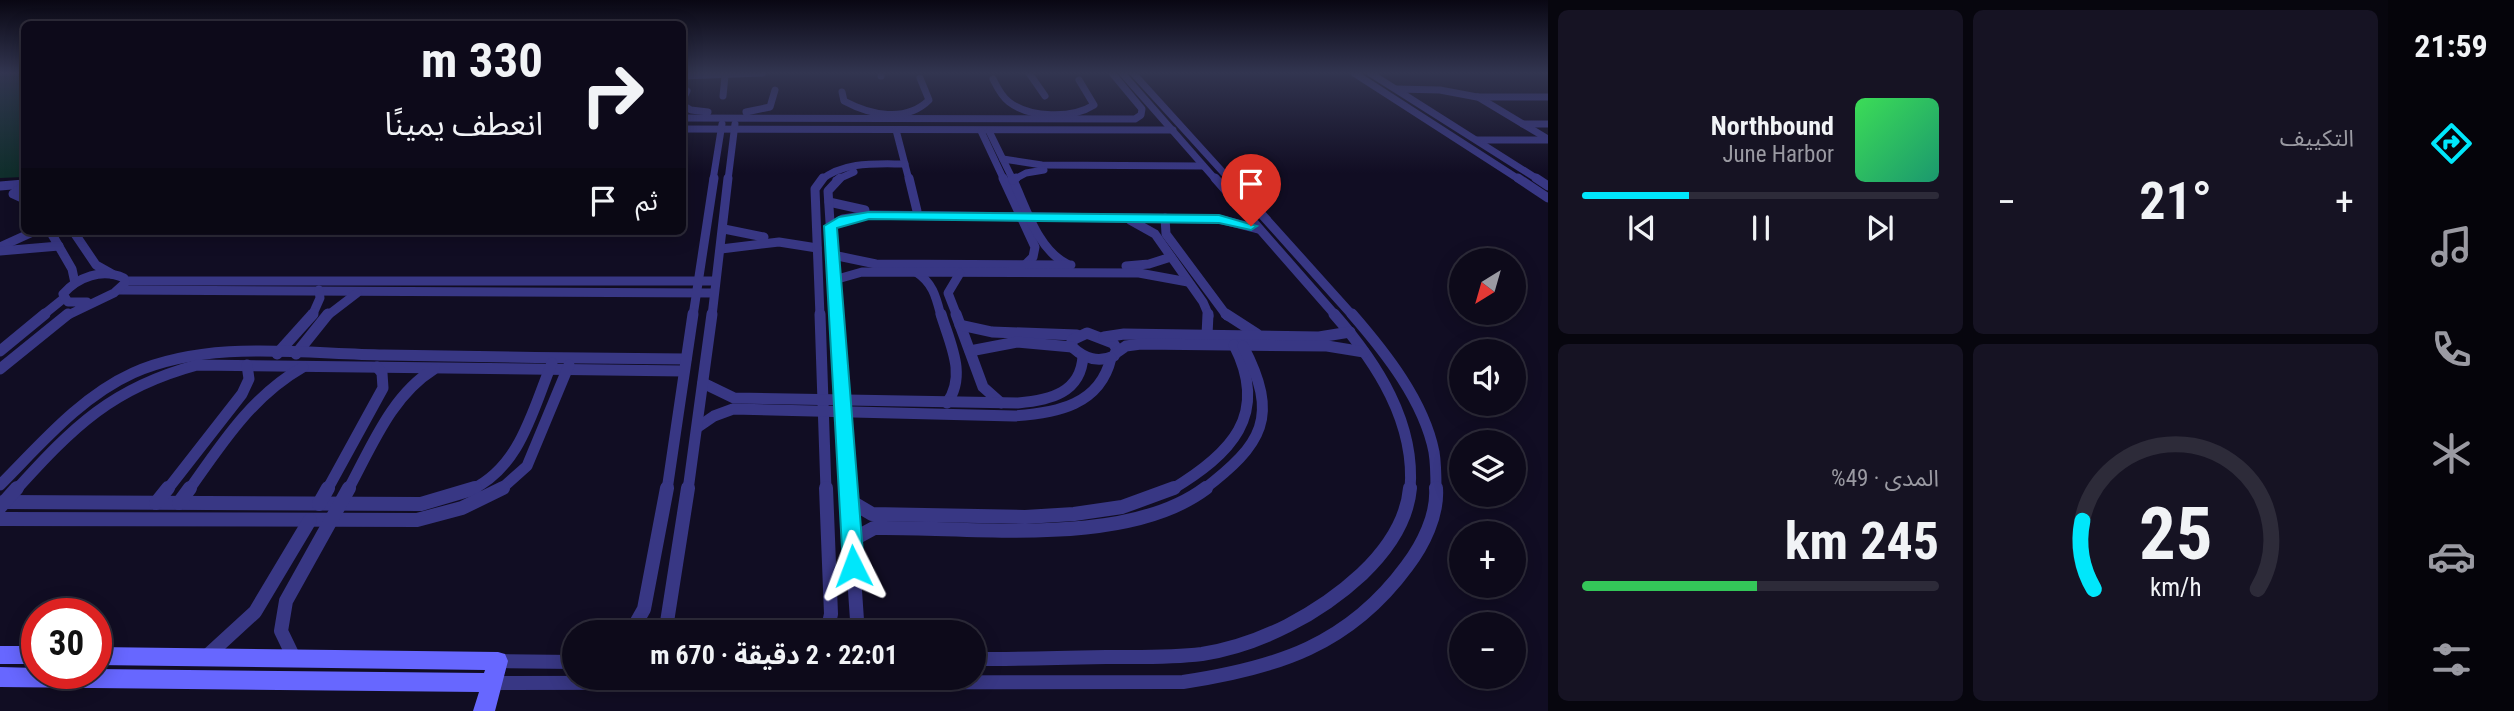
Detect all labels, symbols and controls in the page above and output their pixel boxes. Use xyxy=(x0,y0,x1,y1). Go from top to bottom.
text: 21:59 xyxy=(2414,27,2488,65)
text: 330 m xyxy=(421,32,543,89)
icon: right xyxy=(567,49,658,140)
text: انعطف يمينًا xyxy=(385,105,543,143)
text: Northbound xyxy=(1711,111,1834,141)
icon: directions xyxy=(2427,119,2476,168)
text: التكييف xyxy=(2280,125,2354,152)
text: June Harbor xyxy=(1722,141,1834,168)
pin xyxy=(1221,154,1281,226)
icon: arrive xyxy=(1232,165,1270,203)
text: 21° xyxy=(2139,171,2212,232)
text: − xyxy=(1997,180,2016,224)
text: + xyxy=(2335,180,2354,224)
icon: arrive xyxy=(584,182,622,220)
text: ثم xyxy=(636,186,658,216)
icon: previous xyxy=(1623,209,1661,247)
icon: pause xyxy=(1742,209,1780,247)
icon: next xyxy=(1861,209,1899,247)
icon: music xyxy=(2427,222,2476,271)
north arrow xyxy=(1449,248,1526,326)
map controls xyxy=(1449,248,1526,689)
icon: phone xyxy=(2427,325,2476,374)
button: sound xyxy=(1449,339,1526,416)
icon: climate xyxy=(2427,429,2476,478)
button: layers xyxy=(1449,430,1526,507)
text: المدى · 49% xyxy=(1831,465,1939,492)
text: 25 xyxy=(2139,491,2212,577)
text: 245 km xyxy=(1785,511,1939,572)
button: + xyxy=(1449,521,1526,598)
position arrow xyxy=(816,529,890,603)
icon: car xyxy=(2427,532,2476,581)
text: km/h xyxy=(2150,572,2201,601)
speed limit sign: 30 xyxy=(21,598,112,689)
button: − xyxy=(1449,612,1526,689)
icon: filters xyxy=(2427,635,2476,684)
text: 22:01 · 2 دقيقة · 670 m xyxy=(650,640,898,670)

